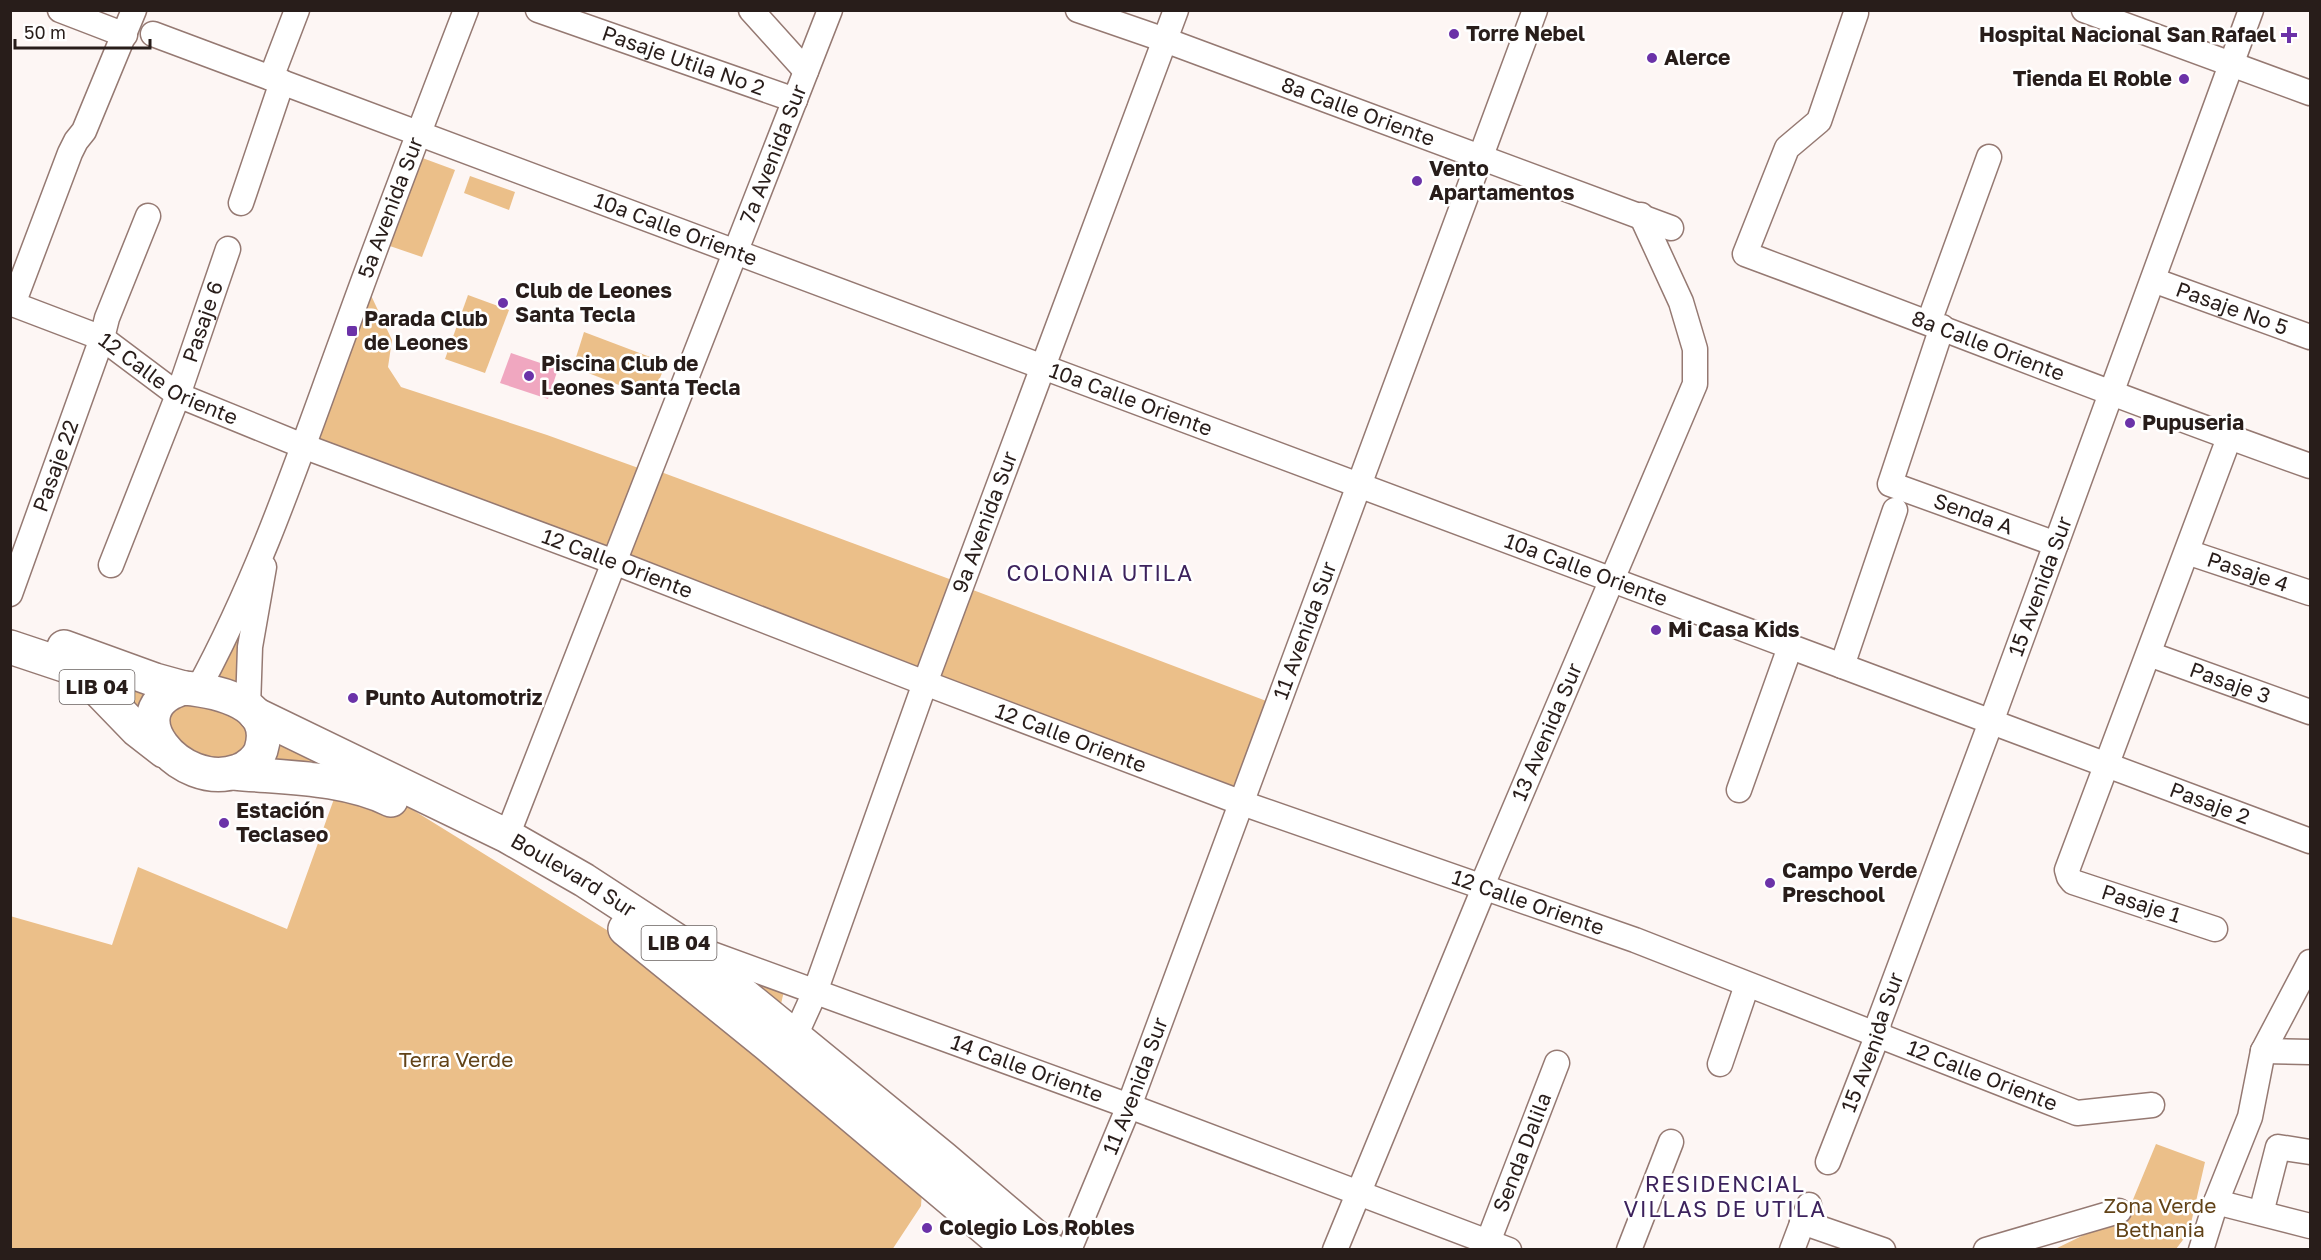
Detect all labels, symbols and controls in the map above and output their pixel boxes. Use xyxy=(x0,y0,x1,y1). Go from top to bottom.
scale bar xyxy=(15,12,150,50)
street label: Pasaje Utila No 2 xyxy=(599,19,769,100)
place label: Torre Nebel xyxy=(1466,20,1585,46)
text: 50 m xyxy=(24,21,66,43)
place label: Hospital Nacional San Rafael xyxy=(1979,21,2276,47)
marker: Hospital Nacional San Rafael xyxy=(2280,26,2298,44)
marker: Torre Nebel xyxy=(1447,27,1461,41)
place label: Alerce xyxy=(1664,44,1730,70)
marker: Alerce xyxy=(1645,51,1659,65)
place label: Tienda El Roble xyxy=(2013,65,2172,91)
street label: 8a Calle Oriente xyxy=(1278,70,1439,151)
marker: Tienda El Roble xyxy=(2177,72,2191,86)
street label: 7a Avenida Sur xyxy=(734,80,812,227)
street label: 5a Avenida Sur xyxy=(352,133,428,281)
place label: Vento Apartamentos xyxy=(1429,155,1575,205)
marker: Vento Apartamentos xyxy=(1410,174,1424,188)
street label: 10a Calle Oriente xyxy=(591,186,761,271)
street label: Pasaje No 5 xyxy=(2173,275,2292,340)
place label: Club de Leones Santa Tecla xyxy=(515,277,672,327)
street label: Pasaje 6 xyxy=(176,278,228,366)
marker: Club de Leones Santa Tecla xyxy=(496,296,510,310)
street label: 8a Calle Oriente xyxy=(1908,304,2069,386)
place label: Parada Club de Leones xyxy=(364,305,488,355)
marker: Parada Club de Leones xyxy=(345,324,359,338)
street label: 12 Calle Oriente xyxy=(94,326,242,430)
place label: Piscina Club de Leones Santa Tecla xyxy=(541,350,741,400)
street label: 10a Calle Oriente xyxy=(1046,357,1216,441)
marker: Piscina Club de Leones Santa Tecla xyxy=(522,369,536,383)
place label: Pupuseria xyxy=(2142,409,2244,435)
street label: Pasaje 22 xyxy=(27,416,84,515)
marker: Pupuseria xyxy=(2123,416,2137,430)
street label: 9a Avenida Sur xyxy=(946,447,1022,596)
street label: Senda A xyxy=(1930,487,2017,539)
street label: 15 Avenida Sur xyxy=(2002,513,2077,660)
street label: 12 Calle Oriente xyxy=(539,522,697,603)
street label: 10a Calle Oriente xyxy=(1501,527,1671,612)
street label: Pasaje 4 xyxy=(2204,546,2292,597)
street label: 11 Avenida Sur xyxy=(1267,558,1342,703)
district label: COLONIA UTILA xyxy=(1006,559,1194,586)
place label: Mi Casa Kids xyxy=(1668,616,1800,642)
marker: Mi Casa Kids xyxy=(1649,623,1663,637)
street label: Pasaje 3 xyxy=(2186,656,2274,709)
street label: 13 Avenida Sur xyxy=(1506,659,1587,804)
road number: LIB 04 xyxy=(60,670,134,704)
place label: Punto Automotriz xyxy=(365,684,543,710)
marker: Punto Automotriz xyxy=(346,691,360,705)
street label: 12 Calle Oriente xyxy=(992,697,1150,778)
street label: Pasaje 2 xyxy=(2166,776,2254,829)
place label: Estación Teclaseo xyxy=(236,797,328,847)
marker: Estación Teclaseo xyxy=(217,816,231,830)
street label: Boulevard Sur xyxy=(507,827,641,922)
place label: Campo Verde Preschool xyxy=(1782,857,1917,907)
street label: 12 Calle Oriente xyxy=(1449,863,1608,940)
marker: Campo Verde Preschool xyxy=(1763,876,1777,890)
street label: Pasaje 1 xyxy=(2098,878,2184,928)
road number: LIB 04 xyxy=(642,926,716,960)
street label: 15 Avenida Sur xyxy=(1835,968,1908,1116)
street label: 11 Avenida Sur xyxy=(1096,1013,1173,1158)
street label: 14 Calle Oriente xyxy=(948,1028,1107,1107)
street label: 12 Calle Oriente xyxy=(1904,1034,2061,1116)
park label: Terra Verde xyxy=(399,1046,513,1072)
street label: Senda Dalila xyxy=(1487,1089,1556,1216)
district label: RESIDENCIAL VILLAS DE UTILA xyxy=(1624,1170,1826,1222)
park label: Zona Verde Bethania xyxy=(2104,1192,2216,1242)
place label: Colegio Los Robles xyxy=(939,1214,1135,1240)
marker: Colegio Los Robles xyxy=(920,1221,934,1235)

